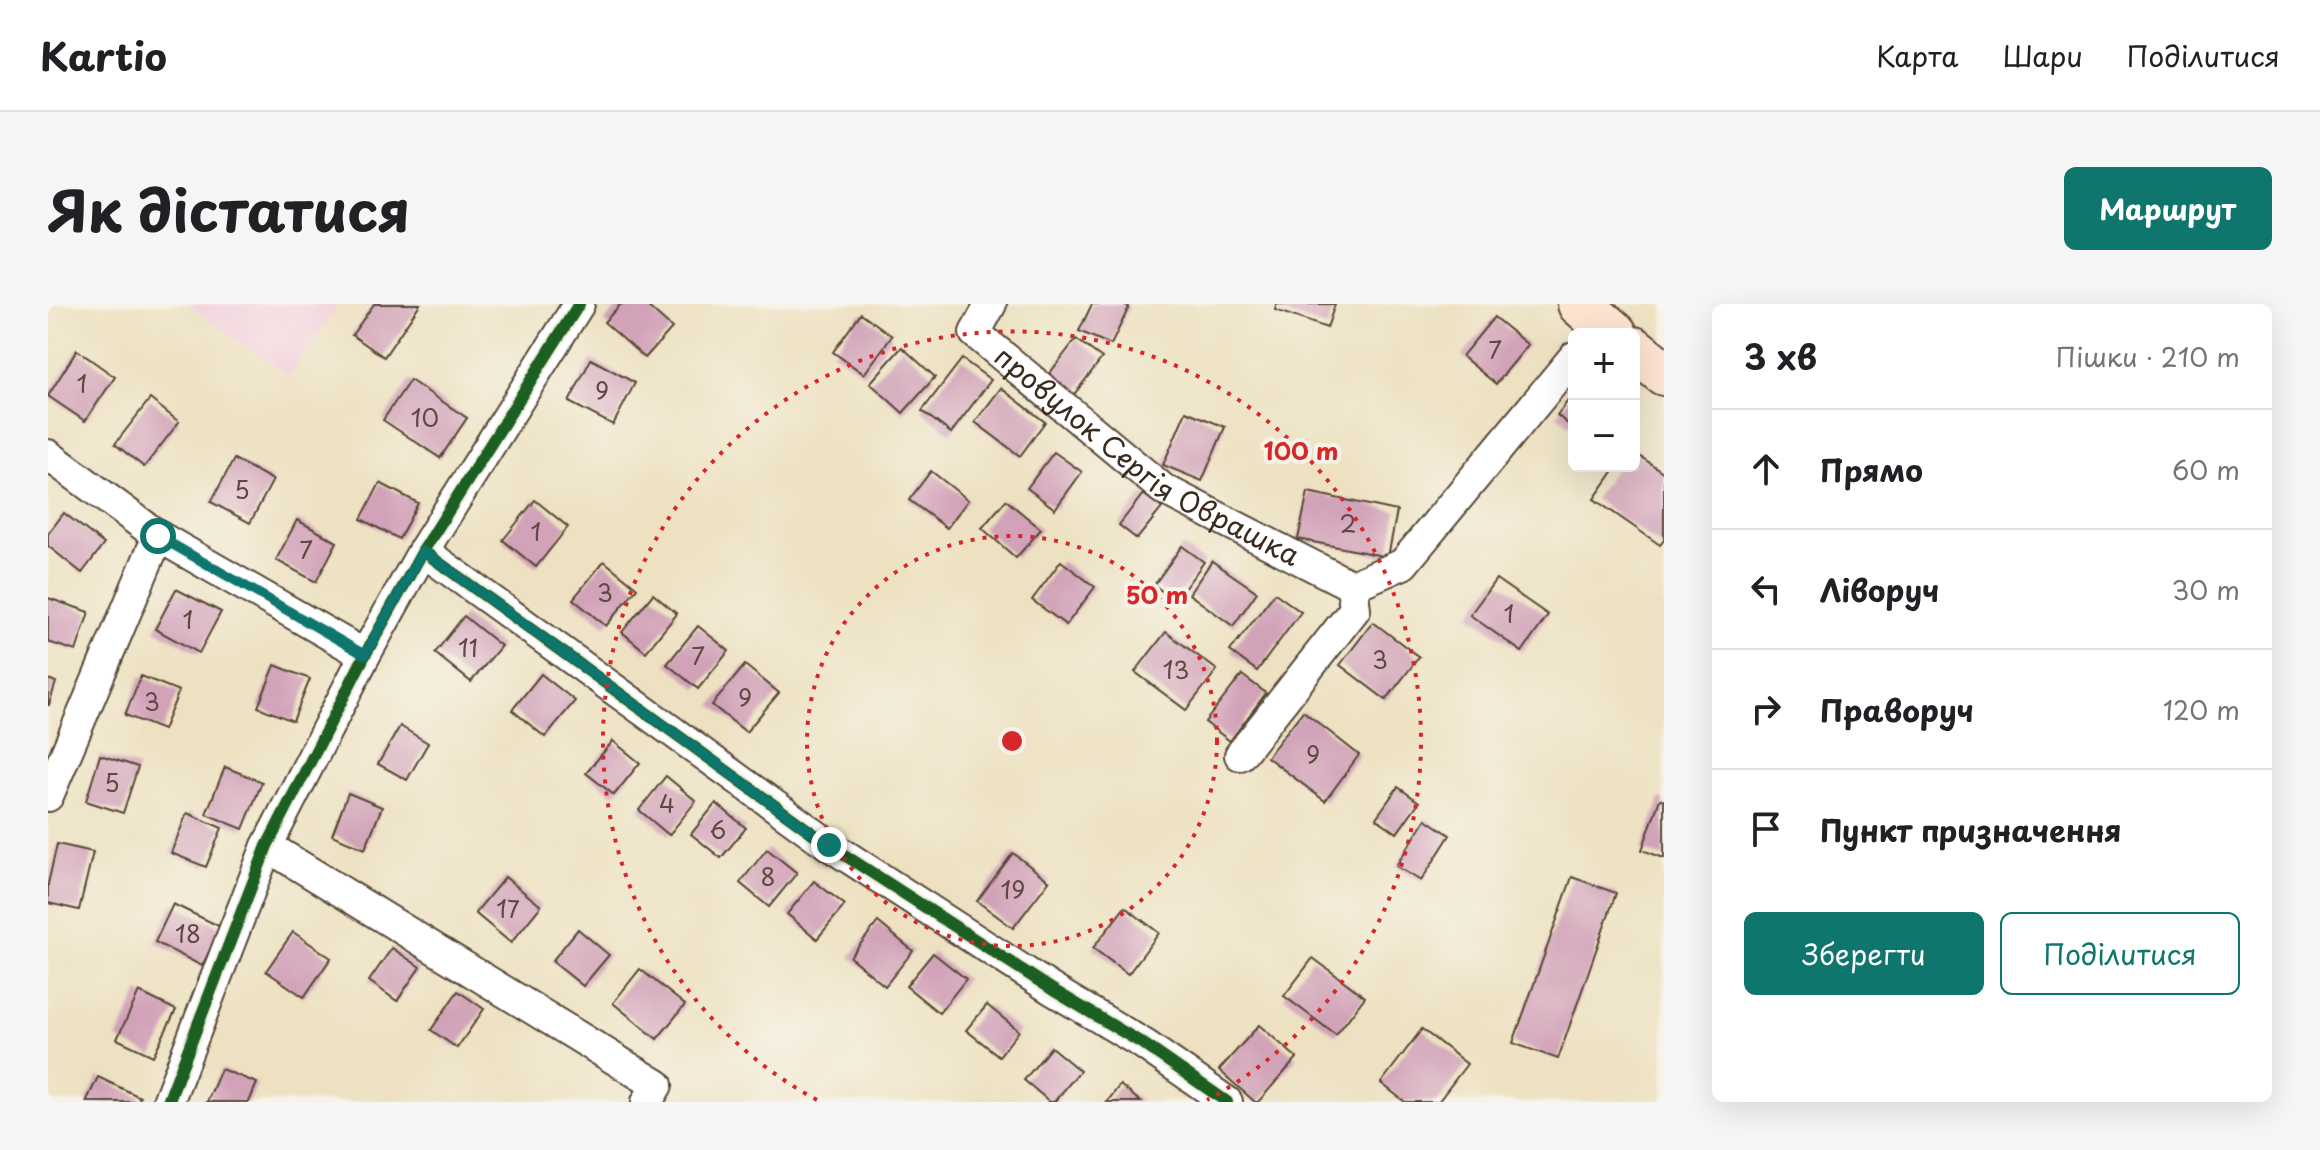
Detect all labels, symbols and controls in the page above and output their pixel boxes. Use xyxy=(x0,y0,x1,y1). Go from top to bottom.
text: Kartio xyxy=(40,27,167,84)
text: Карта xyxy=(1876,34,1958,77)
text: Шари xyxy=(2002,34,2083,77)
text: Поділитися xyxy=(2127,34,2280,77)
text: Як дістатися xyxy=(48,166,410,251)
button: Маршрут xyxy=(2064,167,2272,250)
map controls xyxy=(1568,328,1640,472)
button: + xyxy=(1568,328,1640,400)
text: 3 хв xyxy=(1744,330,1817,382)
house number: 7 xyxy=(1488,331,1502,367)
street label: провулок Сергія Оврашка xyxy=(986,335,1308,576)
text: Пішки · 210 m xyxy=(2056,337,2240,376)
house number: 1 xyxy=(77,365,87,401)
house number: 9 xyxy=(595,372,609,408)
house number: 10 xyxy=(411,399,439,435)
button: − xyxy=(1568,400,1640,472)
text: 100 m xyxy=(1264,432,1338,468)
icon: ahead xyxy=(1744,447,1788,491)
text: Прямо xyxy=(1820,447,1923,492)
text: 60 m xyxy=(2172,450,2240,489)
house number: 5 xyxy=(234,471,250,507)
house number: 2 xyxy=(1340,505,1357,541)
house number: 1 xyxy=(531,513,541,549)
route start xyxy=(140,518,176,554)
house number: 7 xyxy=(299,531,313,567)
icon: left xyxy=(1744,567,1788,611)
text: Ліворуч xyxy=(1820,567,1939,612)
text: 30 m xyxy=(2172,570,2240,609)
house number: 3 xyxy=(597,574,613,610)
text: 50 m xyxy=(1126,576,1188,612)
house number: 1 xyxy=(1504,595,1514,631)
house number: 1 xyxy=(183,601,193,637)
house number: 11 xyxy=(458,629,478,665)
house number: 7 xyxy=(691,637,705,673)
house number: 3 xyxy=(1372,641,1388,677)
house number: 13 xyxy=(1163,651,1189,687)
house number: 9 xyxy=(738,679,752,715)
house number: 3 xyxy=(144,683,160,719)
icon: right xyxy=(1744,687,1788,731)
text: Праворуч xyxy=(1820,687,1974,732)
text: 120 m xyxy=(2163,690,2240,729)
centre of rings xyxy=(998,727,1026,755)
house number: 9 xyxy=(1306,736,1320,772)
house number: 5 xyxy=(104,764,120,800)
house number: 4 xyxy=(659,785,675,821)
icon: arrive xyxy=(1744,807,1788,851)
text: Пункт призначення xyxy=(1820,807,2121,852)
house number: 6 xyxy=(710,811,726,847)
route end xyxy=(811,827,847,863)
house number: 8 xyxy=(761,858,776,894)
house number: 19 xyxy=(1001,871,1025,907)
house number: 17 xyxy=(496,890,520,926)
button: Зберегти xyxy=(1744,912,1984,995)
button: Поділитися xyxy=(2000,912,2240,995)
house number: 18 xyxy=(175,915,201,951)

